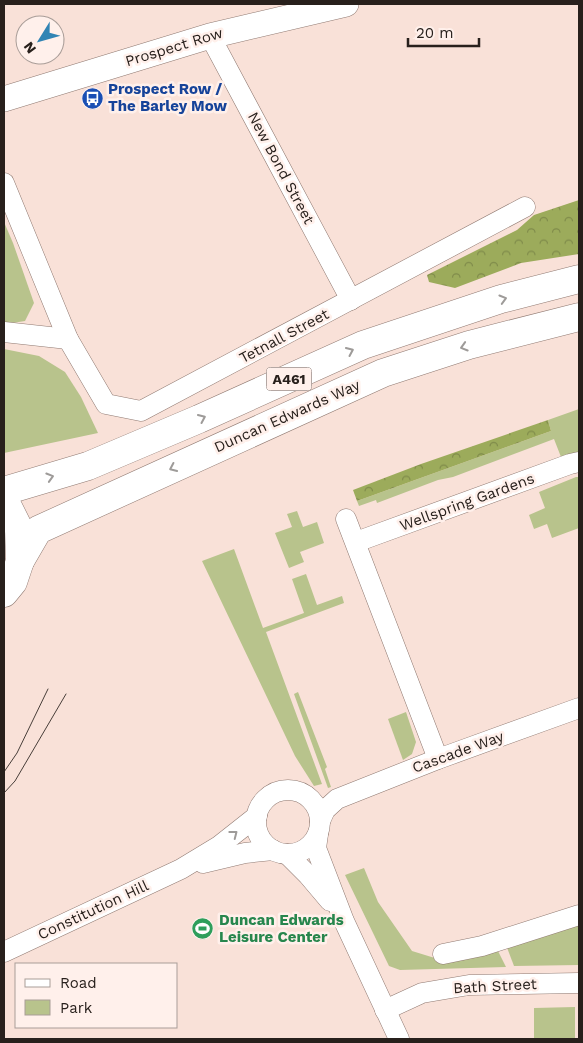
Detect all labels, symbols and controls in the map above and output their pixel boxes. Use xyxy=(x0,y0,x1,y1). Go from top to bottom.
north arrow xyxy=(15,15,65,65)
scale bar xyxy=(408,15,479,47)
street label: Prospect Row xyxy=(123,24,225,70)
text: 20 m xyxy=(416,24,454,42)
text: N xyxy=(20,39,39,57)
place label: Prospect Row / The Barley Mow xyxy=(108,80,227,115)
bus stop icon: Prospect Row / The Barley Mow xyxy=(80,86,104,110)
street label: New Bond Street xyxy=(244,109,318,228)
one-way arrow xyxy=(499,294,507,304)
street label: Tetnall Street xyxy=(236,305,332,367)
one-way arrow xyxy=(461,342,469,352)
one-way arrow xyxy=(345,347,354,358)
road number: A461 xyxy=(266,368,312,390)
street label: Duncan Edwards Way xyxy=(211,376,363,456)
one-way arrow xyxy=(197,414,206,425)
one-way arrow xyxy=(169,462,178,472)
street label: Wellspring Gardens xyxy=(397,469,537,535)
one-way arrow xyxy=(46,473,54,483)
street label: Cascade Way xyxy=(410,727,506,777)
one-way arrow xyxy=(228,831,237,839)
street label: Constitution Hill xyxy=(35,876,152,944)
place label: Duncan Edwards Leisure Center xyxy=(219,911,344,946)
sports icon: Duncan Edwards Leisure Center xyxy=(191,917,215,941)
legend xyxy=(15,963,178,1028)
text: Road xyxy=(60,974,97,992)
street label: Bath Street xyxy=(453,975,538,997)
text: Park xyxy=(60,999,93,1017)

